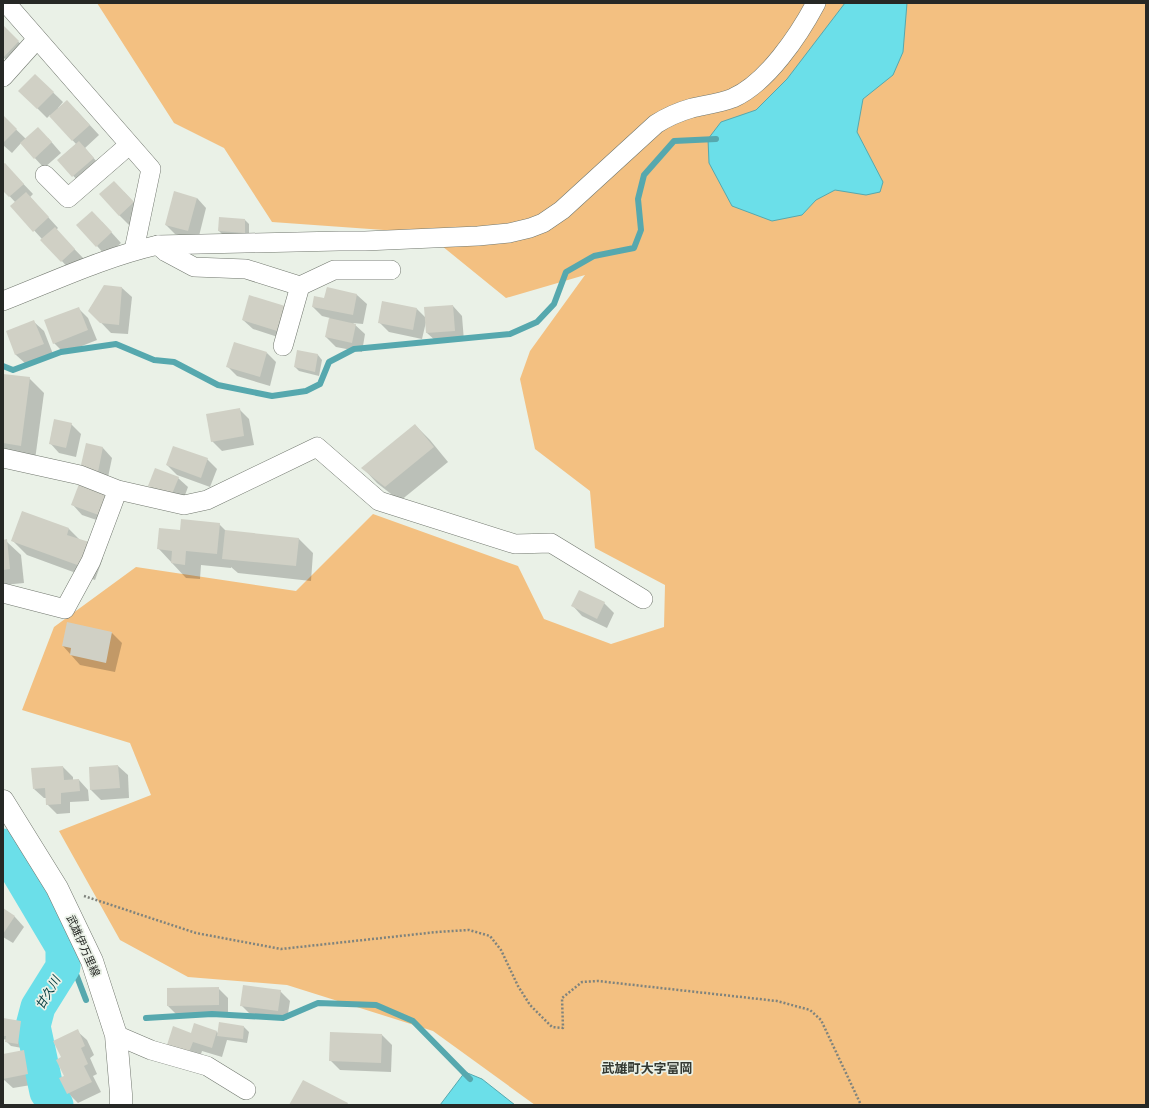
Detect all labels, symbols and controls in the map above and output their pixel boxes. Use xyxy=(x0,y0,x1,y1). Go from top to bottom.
street label: 武雄伊万里線 xyxy=(64,913,102,979)
water label: 甘久川 xyxy=(33,972,64,1012)
district label: 武雄町大字富岡 xyxy=(601,1061,693,1076)

